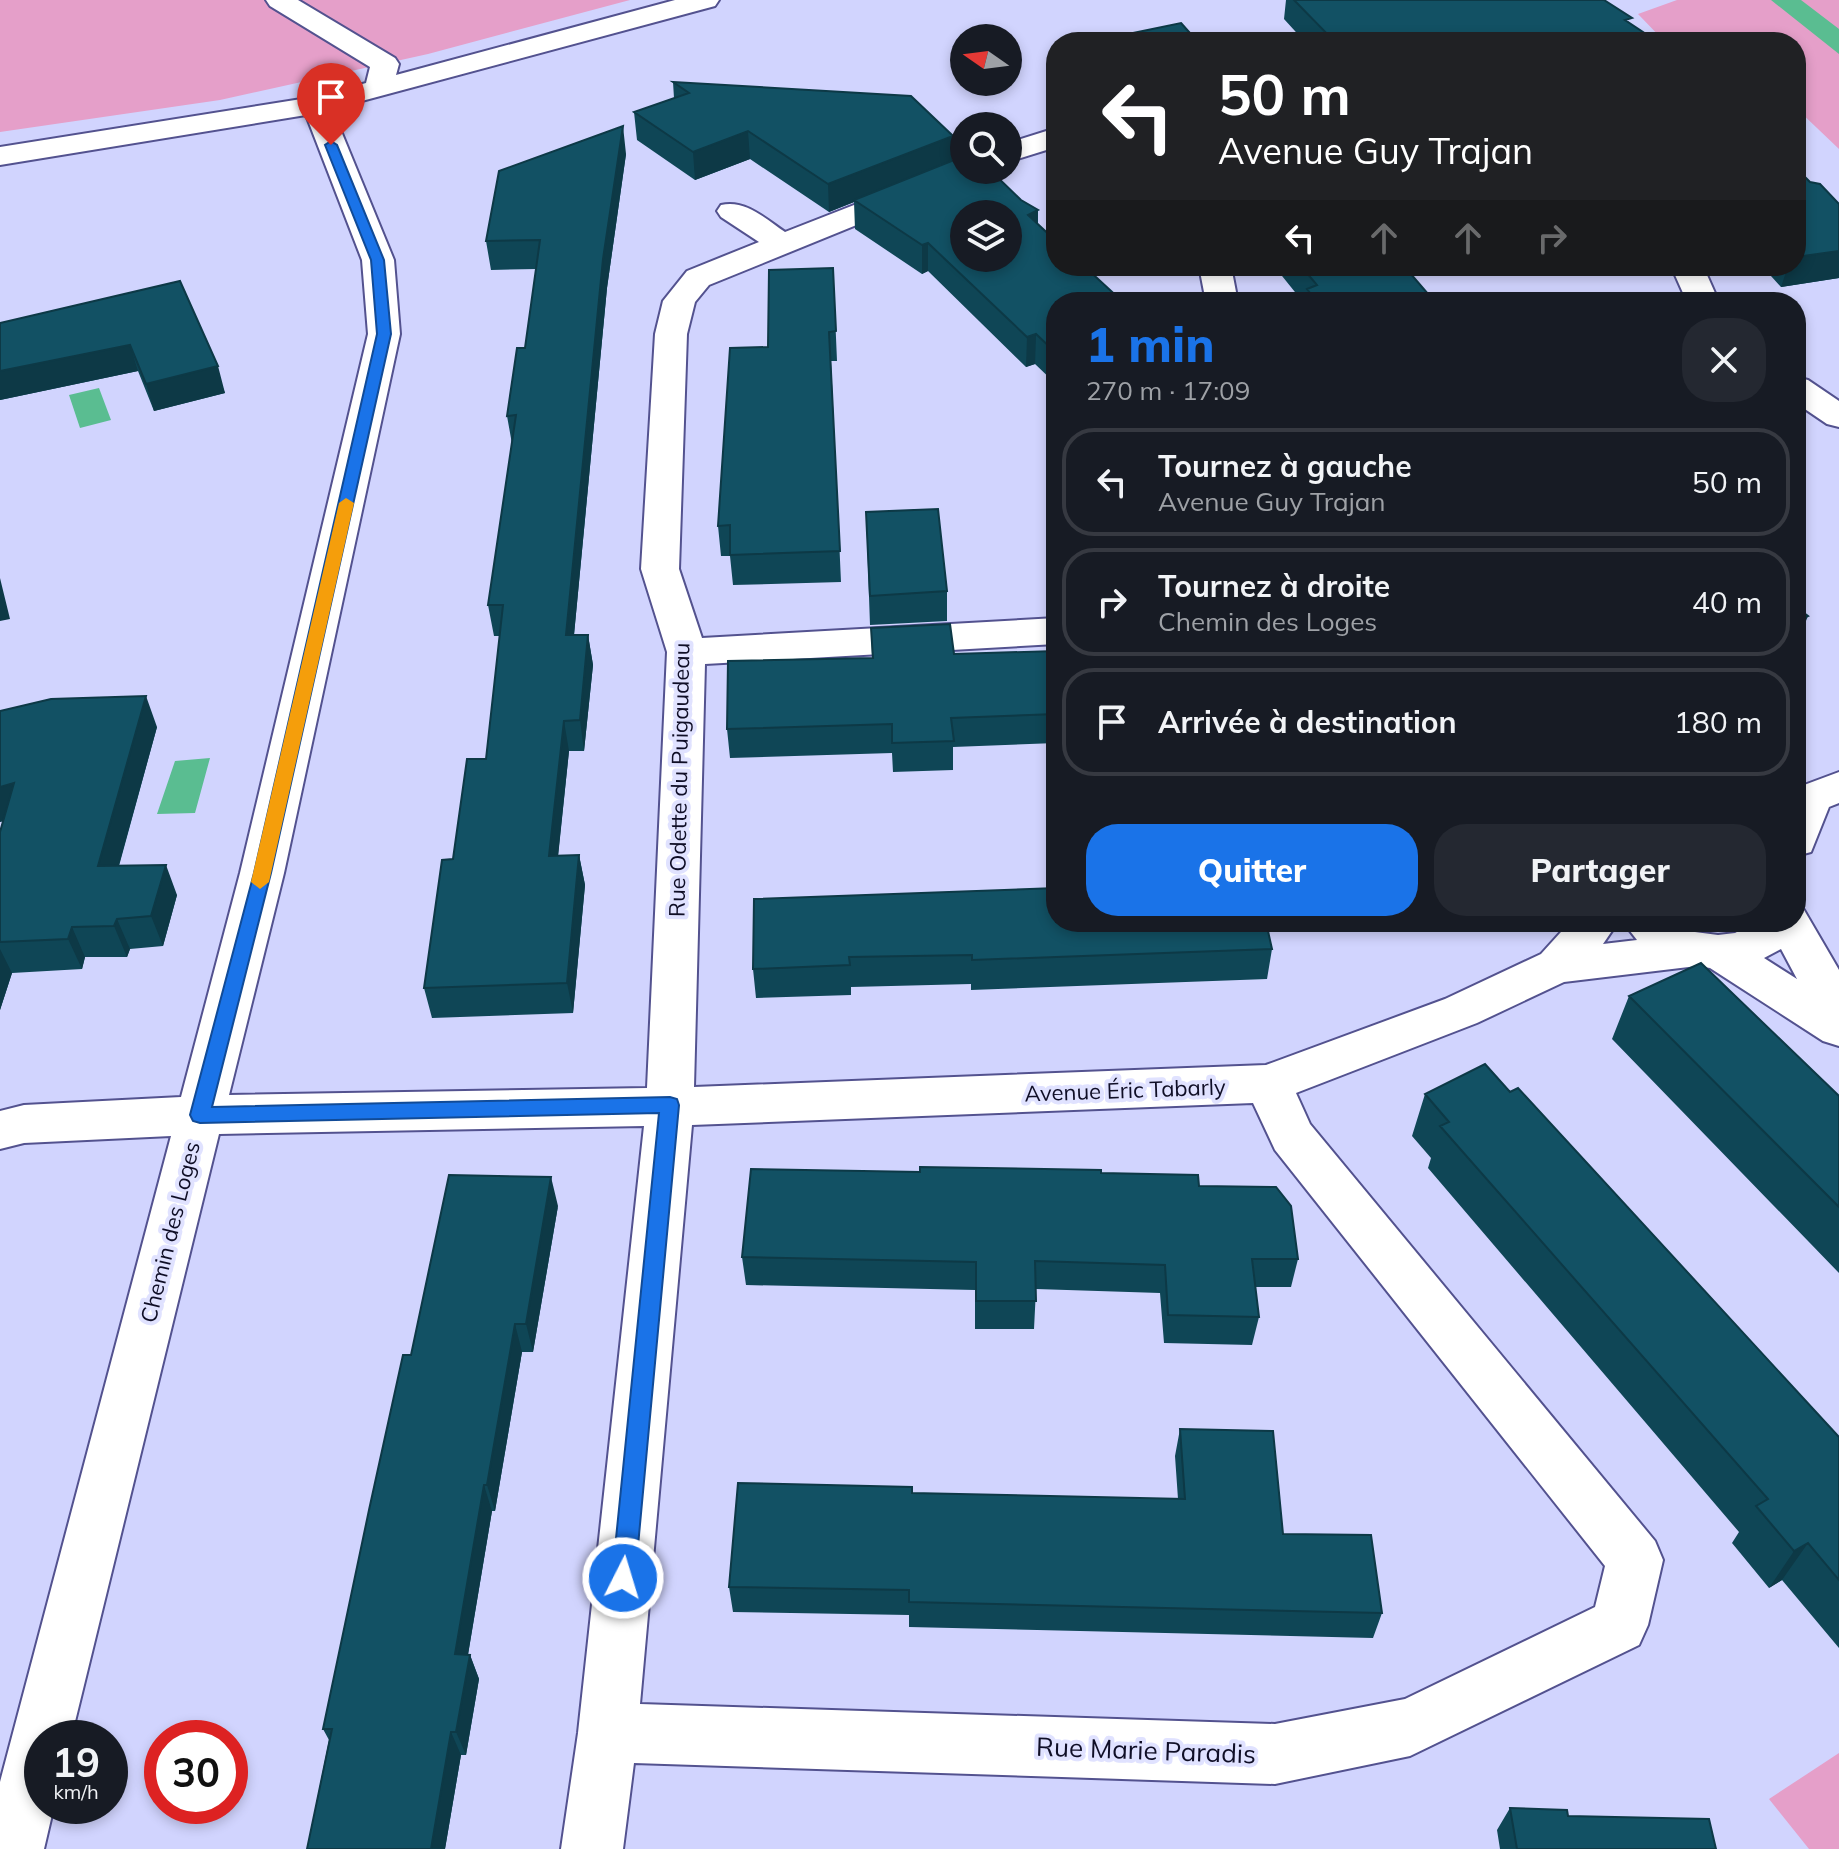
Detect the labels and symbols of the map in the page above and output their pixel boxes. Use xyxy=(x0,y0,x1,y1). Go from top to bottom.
north arrow xyxy=(950,24,1022,96)
pin xyxy=(297,63,365,145)
street label: Rue Odette du Puigaudeau xyxy=(663,643,695,917)
street label: Avenue Éric Tabarly xyxy=(1024,1072,1226,1108)
street label: Chemin des Loges xyxy=(134,1139,206,1325)
position arrow xyxy=(581,1536,665,1620)
speed limit sign: 30 xyxy=(144,1720,248,1824)
street label: Rue Marie Paradis xyxy=(1036,1730,1256,1770)

